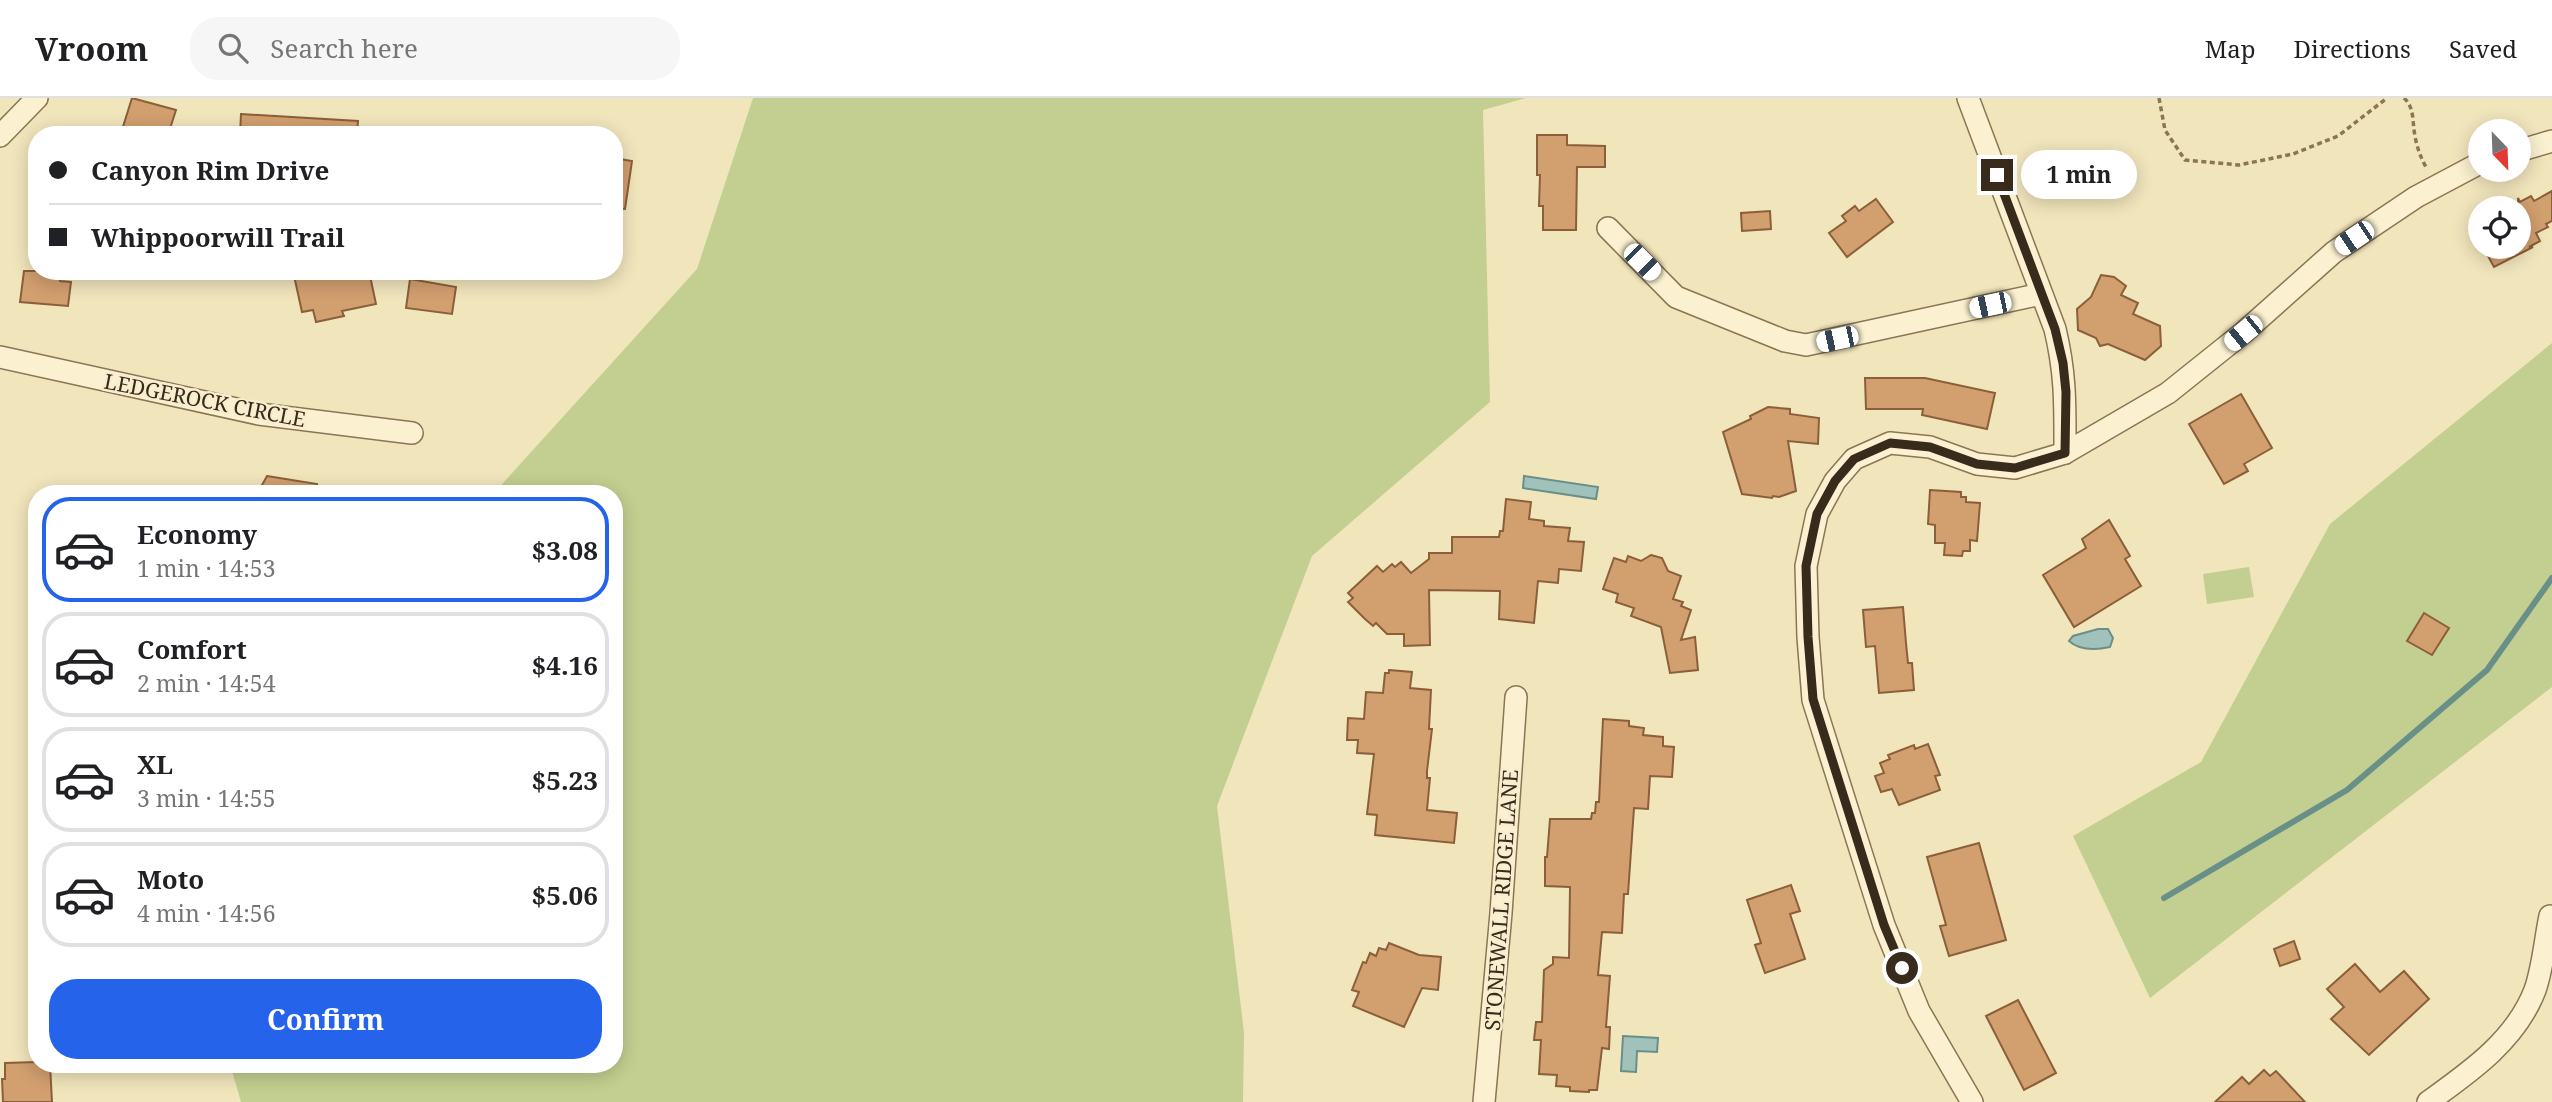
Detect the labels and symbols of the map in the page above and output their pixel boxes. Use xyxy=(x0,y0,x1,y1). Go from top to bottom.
north arrow xyxy=(2468,119,2530,182)
callout: 1 min xyxy=(2022,150,2137,200)
route end xyxy=(1981,159,2013,191)
car xyxy=(2331,218,2378,258)
car xyxy=(1620,240,1665,284)
car xyxy=(1968,290,2013,320)
car xyxy=(2221,312,2266,354)
car xyxy=(1815,324,1860,354)
street label: LEDGEROCK CIRCLE xyxy=(102,367,308,433)
street label: STONEWALL RIDGE LANE xyxy=(1478,768,1524,1032)
route start xyxy=(1886,952,1918,984)

